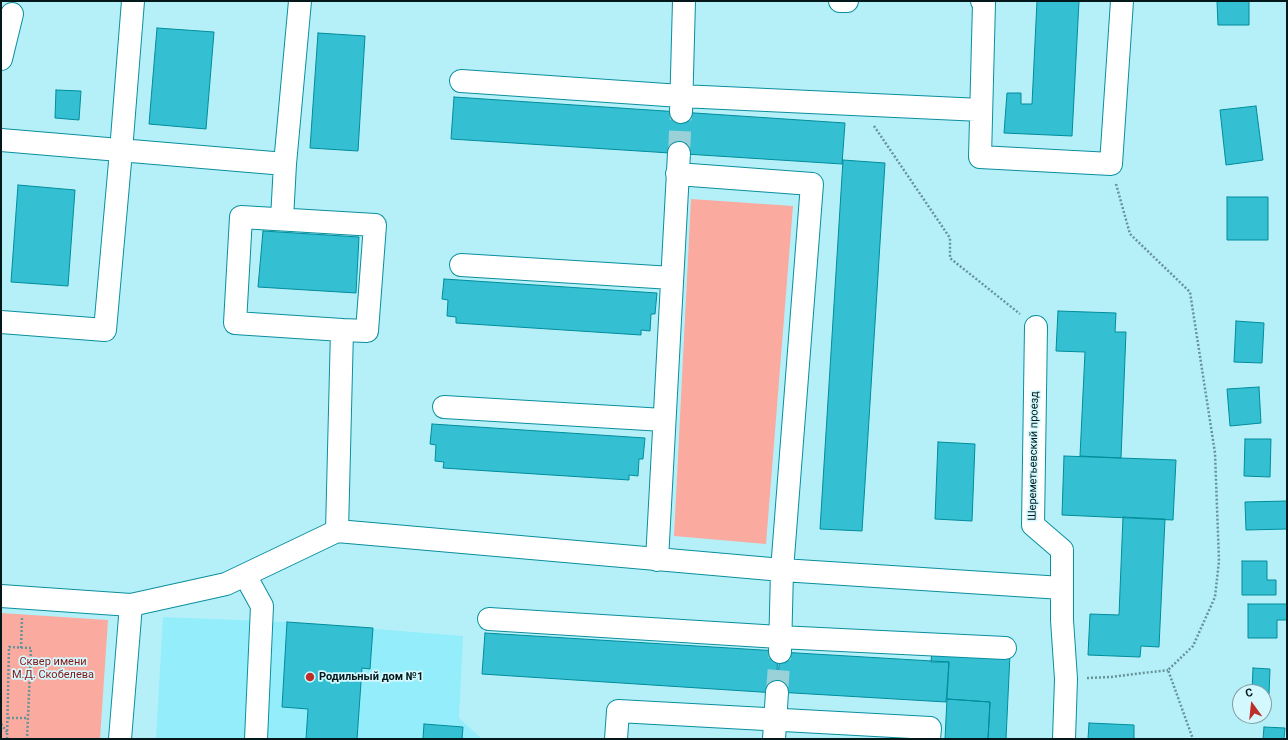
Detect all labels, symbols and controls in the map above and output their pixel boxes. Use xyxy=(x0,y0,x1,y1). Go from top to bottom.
street label: Шереметьевский проезд xyxy=(1026,391,1042,521)
park label: Сквер имени М.Д. Скобелева xyxy=(12,655,94,681)
place label: Родильный дом №1 xyxy=(319,670,423,684)
marker: Родильный дом №1 xyxy=(304,671,316,683)
north arrow xyxy=(1232,684,1272,724)
text: С xyxy=(1244,686,1254,700)

